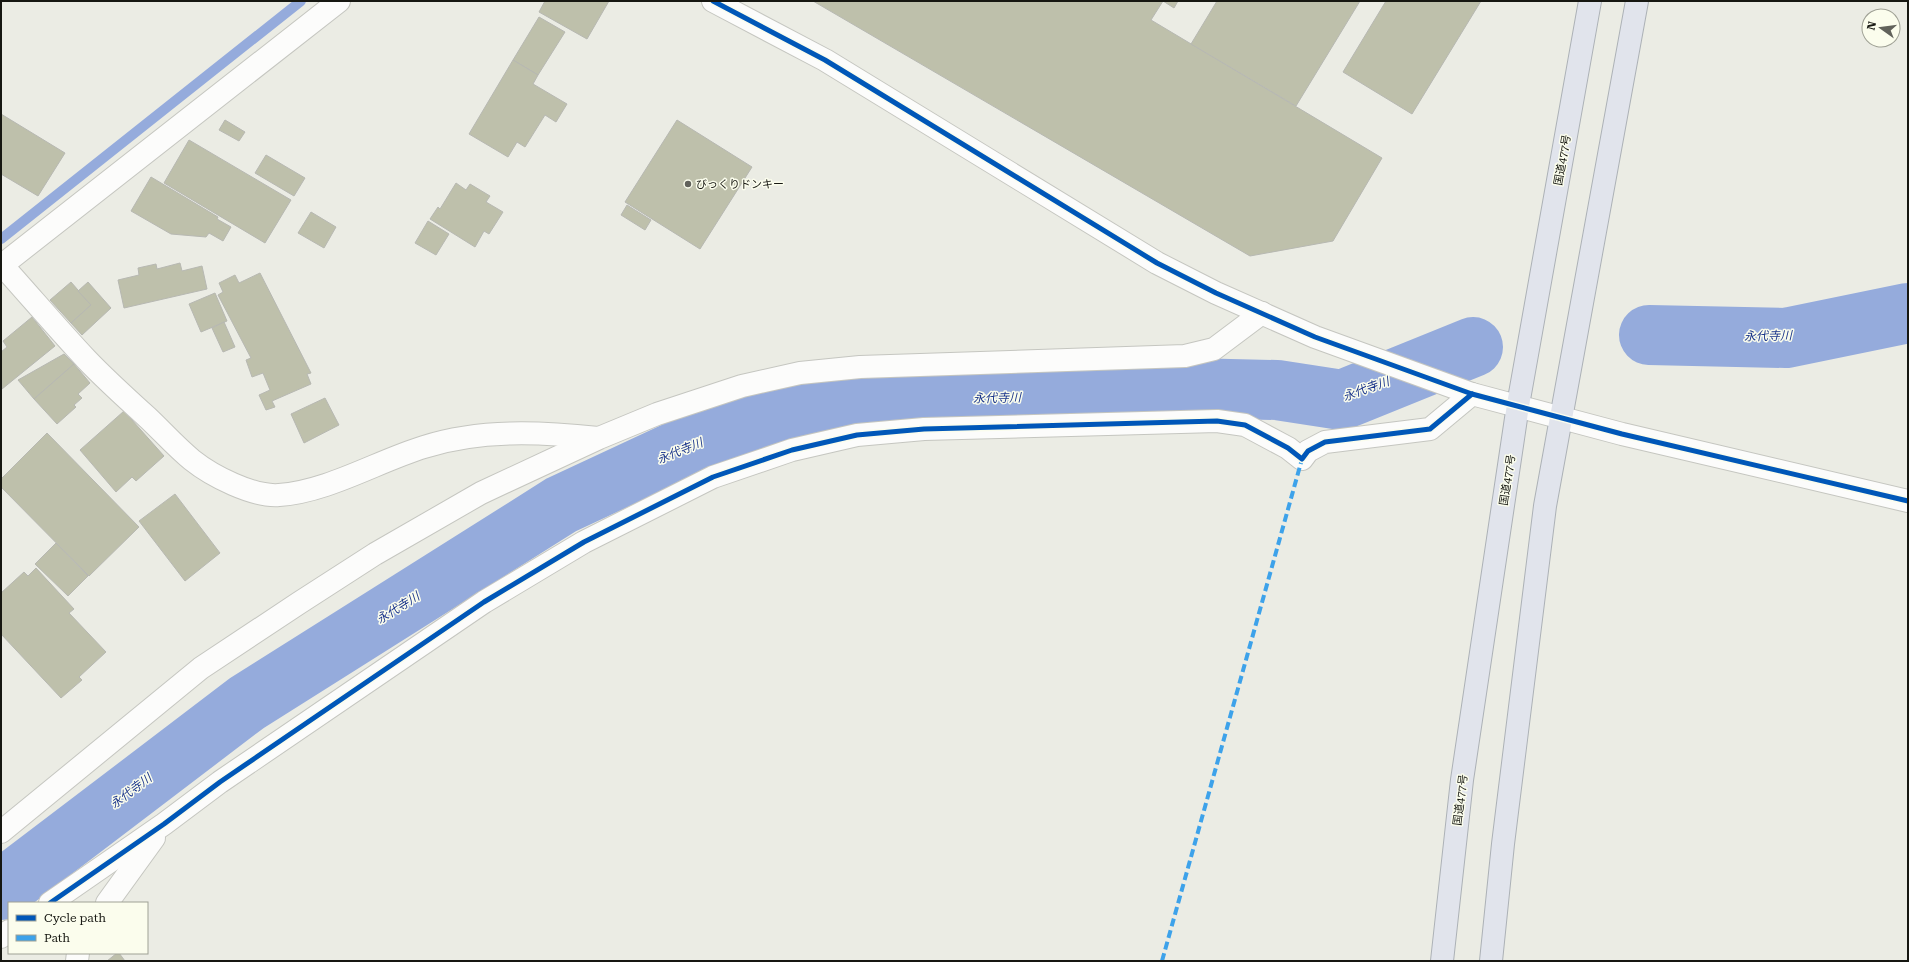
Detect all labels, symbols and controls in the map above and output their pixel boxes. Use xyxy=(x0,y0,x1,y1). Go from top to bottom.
north arrow xyxy=(1861,8,1901,48)
text: N xyxy=(1864,20,1879,31)
street label: 国道477号 xyxy=(1552,134,1573,187)
place label: びっくりドンキー xyxy=(696,178,784,191)
marker: びっくりドンキー xyxy=(683,179,693,189)
water label: 永代寺川 xyxy=(1744,329,1794,343)
water label: 永代寺川 xyxy=(1341,374,1393,404)
water label: 永代寺川 xyxy=(973,391,1023,405)
water label: 永代寺川 xyxy=(655,435,707,466)
street label: 国道477号 xyxy=(1497,454,1518,507)
water label: 永代寺川 xyxy=(374,588,424,627)
water label: 永代寺川 xyxy=(108,770,156,811)
street label: 国道477号 xyxy=(1451,774,1470,826)
legend xyxy=(8,902,148,954)
text: Cycle path xyxy=(44,911,106,925)
text: Path xyxy=(44,931,70,945)

